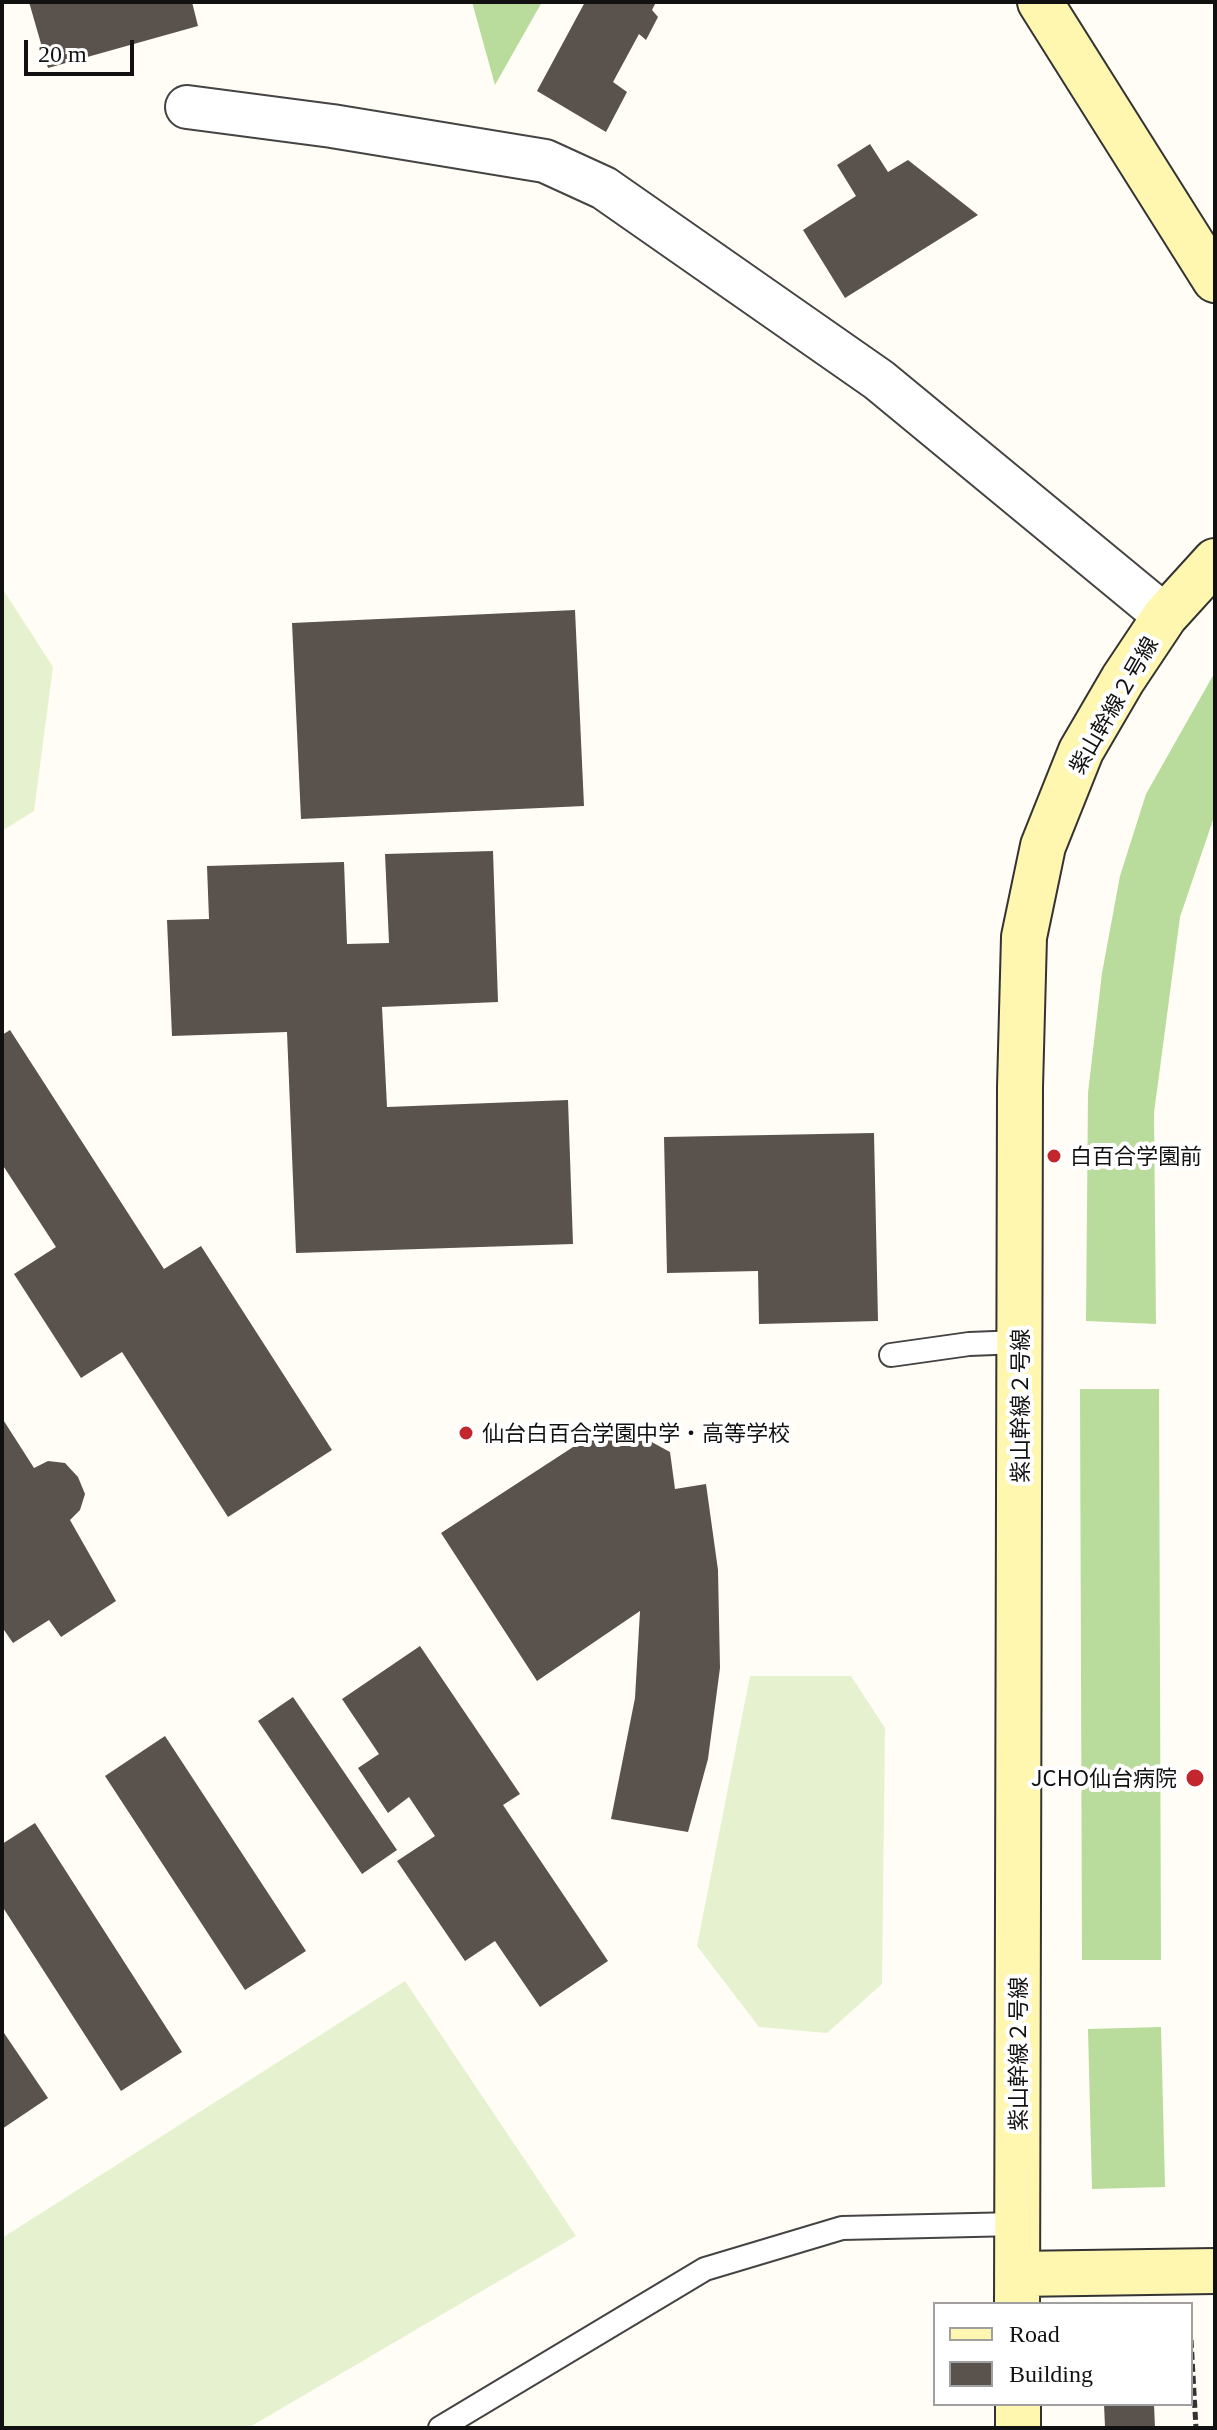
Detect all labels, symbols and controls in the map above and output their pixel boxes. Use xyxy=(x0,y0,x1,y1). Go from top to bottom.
scale bar xyxy=(28,24,138,74)
text: 20 m xyxy=(38,41,87,67)
street label: 紫山幹線２号線 xyxy=(1063,632,1163,778)
place label: 白百合学園前 xyxy=(1070,1143,1202,1169)
marker: 白百合学園前 xyxy=(1045,1147,1063,1165)
street label: 紫山幹線２号線 xyxy=(1007,1329,1033,1483)
place label: 仙台白百合学園中学・高等学校 xyxy=(482,1420,790,1446)
marker: 仙台白百合学園中学・高等学校 xyxy=(457,1424,475,1442)
place label: JCHO仙台病院 xyxy=(1031,1765,1177,1791)
marker: JCHO仙台病院 xyxy=(1184,1767,1206,1789)
street label: 紫山幹線２号線 xyxy=(1005,1977,1031,2131)
legend xyxy=(933,2302,1193,2406)
text: Road xyxy=(1009,2321,1060,2347)
text: Building xyxy=(1009,2361,1093,2387)

